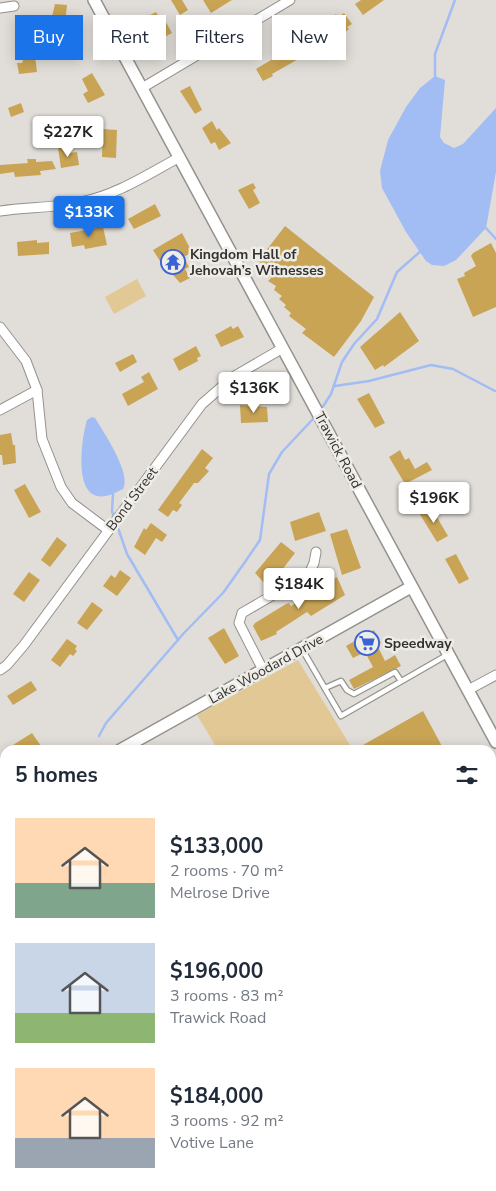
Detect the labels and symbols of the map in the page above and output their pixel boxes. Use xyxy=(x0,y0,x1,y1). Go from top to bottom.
pin: $227K xyxy=(33,116,103,158)
pin: $133K xyxy=(54,196,124,238)
place label: Kingdom Hall of Jehovah’s Witnesses xyxy=(189,245,324,280)
temple icon: Kingdom Hall of Jehovah’s Witnesses xyxy=(160,249,186,275)
pin: $136K xyxy=(219,372,289,414)
street label: Trawick Road xyxy=(310,408,366,492)
street label: Bond Street xyxy=(102,463,162,535)
pin: $196K xyxy=(399,482,469,524)
pin: $184K xyxy=(264,568,334,610)
street label: Lake Woodard Drive xyxy=(205,630,327,708)
supermarket icon: Speedway xyxy=(354,630,380,656)
place label: Speedway xyxy=(384,634,452,653)

